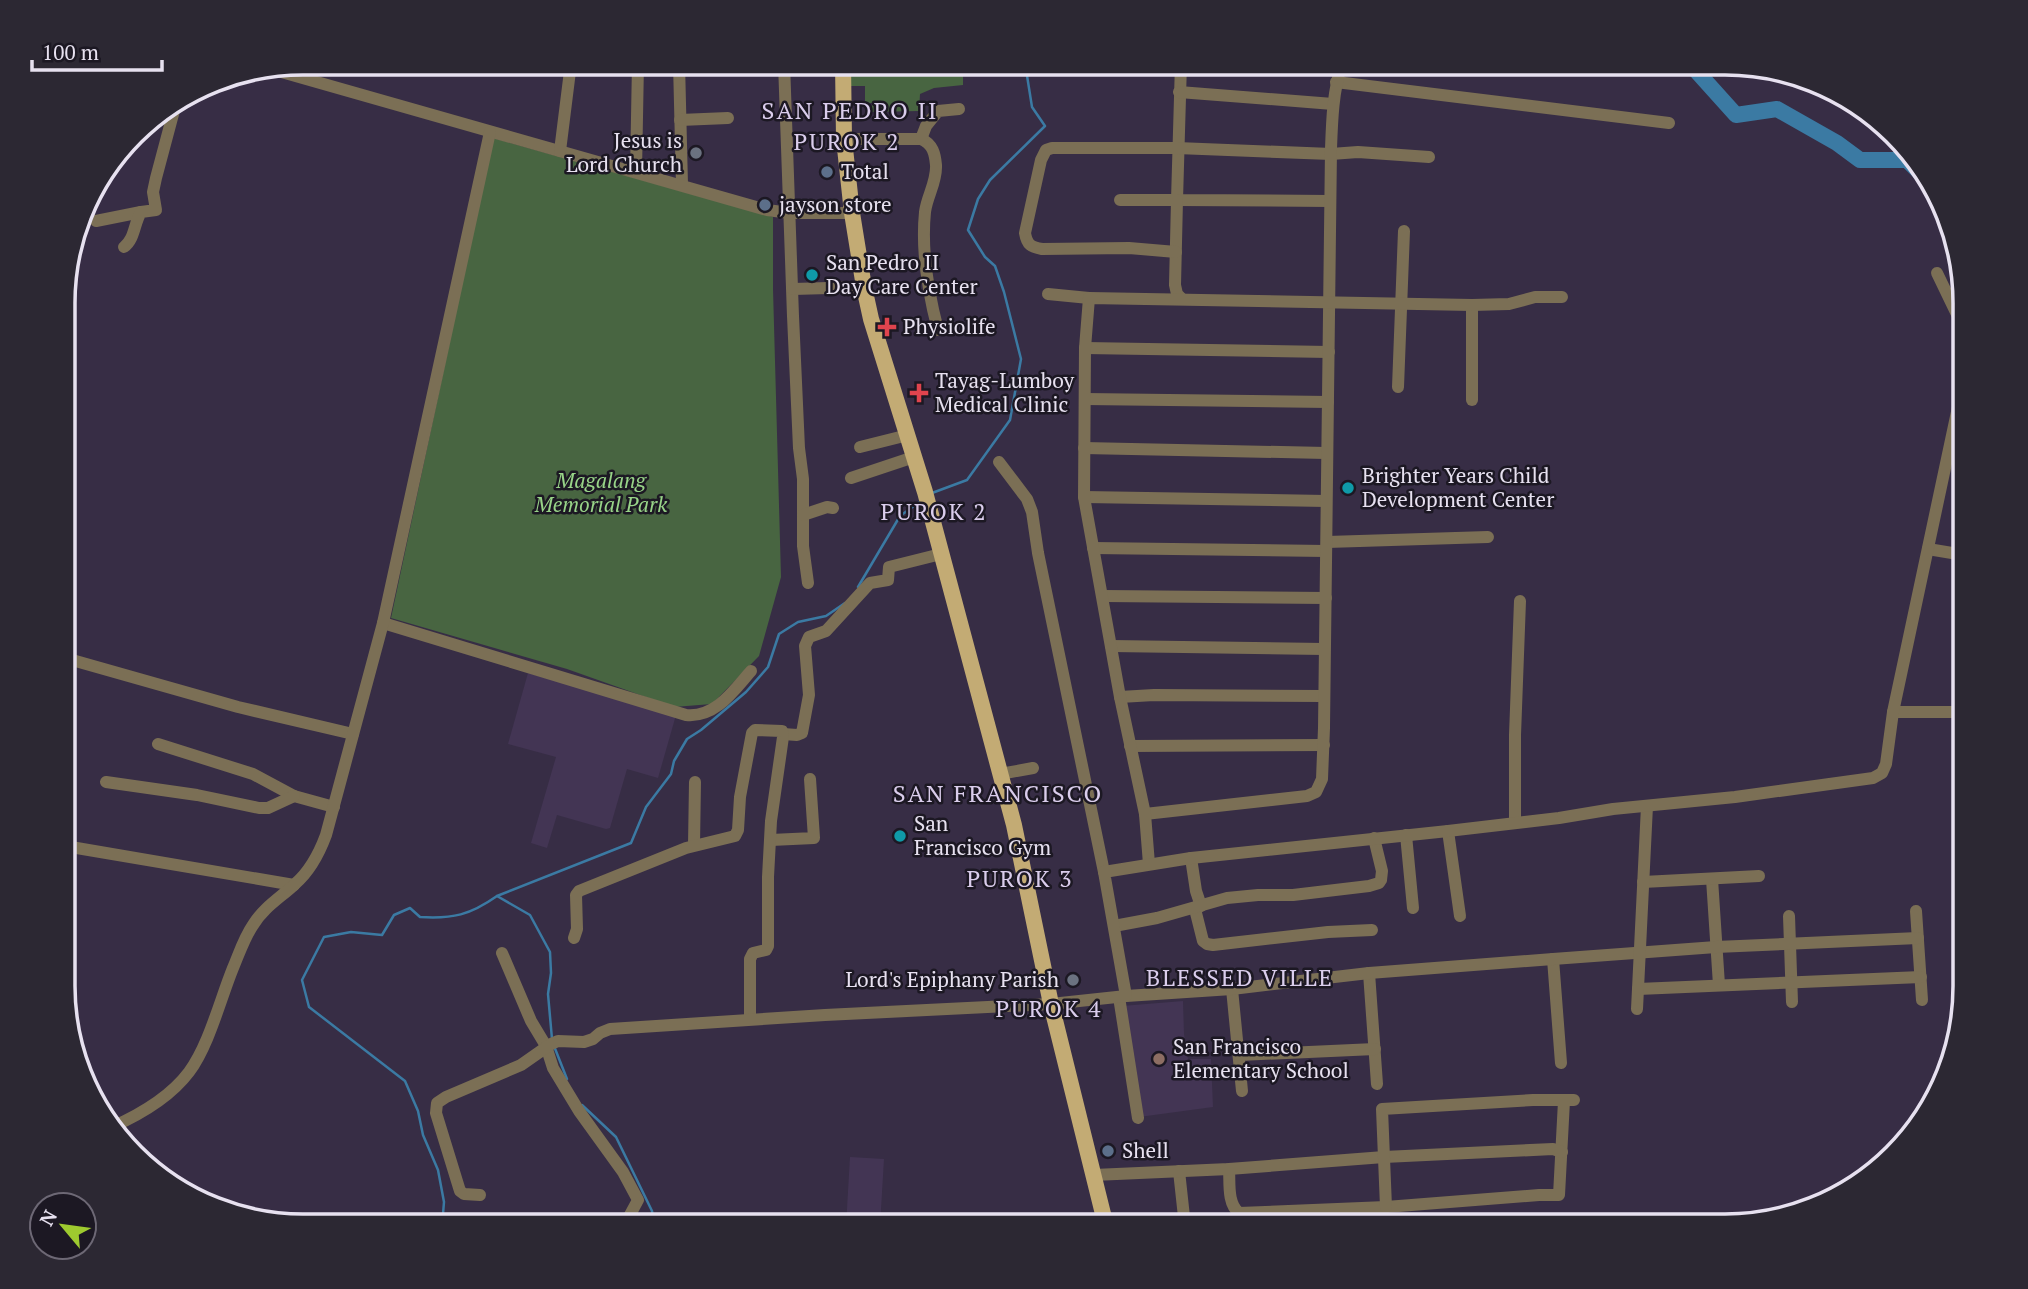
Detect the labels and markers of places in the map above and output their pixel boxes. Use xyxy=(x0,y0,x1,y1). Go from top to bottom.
place label: Jesus is Lord Church xyxy=(566,126,682,178)
marker: Jesus is Lord Church xyxy=(688,145,704,161)
place label: Total xyxy=(841,157,889,185)
marker: Total xyxy=(819,164,835,180)
place label: jayson store xyxy=(779,190,892,218)
marker: jayson store xyxy=(757,197,773,213)
place label: San Pedro II Day Care Center xyxy=(826,248,978,300)
marker: San Pedro II Day Care Center xyxy=(804,267,820,283)
place label: Physiolife xyxy=(903,312,995,340)
marker: Physiolife xyxy=(877,317,897,337)
place label: Tayag-Lumboy Medical Clinic xyxy=(935,366,1075,418)
marker: Tayag-Lumboy Medical Clinic xyxy=(909,383,929,403)
place label: Brighter Years Child Development Center xyxy=(1362,461,1554,513)
marker: Brighter Years Child Development Center xyxy=(1340,480,1356,496)
place label: San Francisco Gym xyxy=(914,809,1051,861)
marker: San Francisco Gym xyxy=(892,828,908,844)
place label: Lord's Epiphany Parish xyxy=(846,965,1059,993)
marker: Lord's Epiphany Parish xyxy=(1065,972,1081,988)
place label: San Francisco Elementary School xyxy=(1173,1032,1349,1084)
marker: San Francisco Elementary School xyxy=(1151,1051,1167,1067)
place label: Shell xyxy=(1122,1136,1169,1164)
marker: Shell xyxy=(1100,1143,1116,1159)

